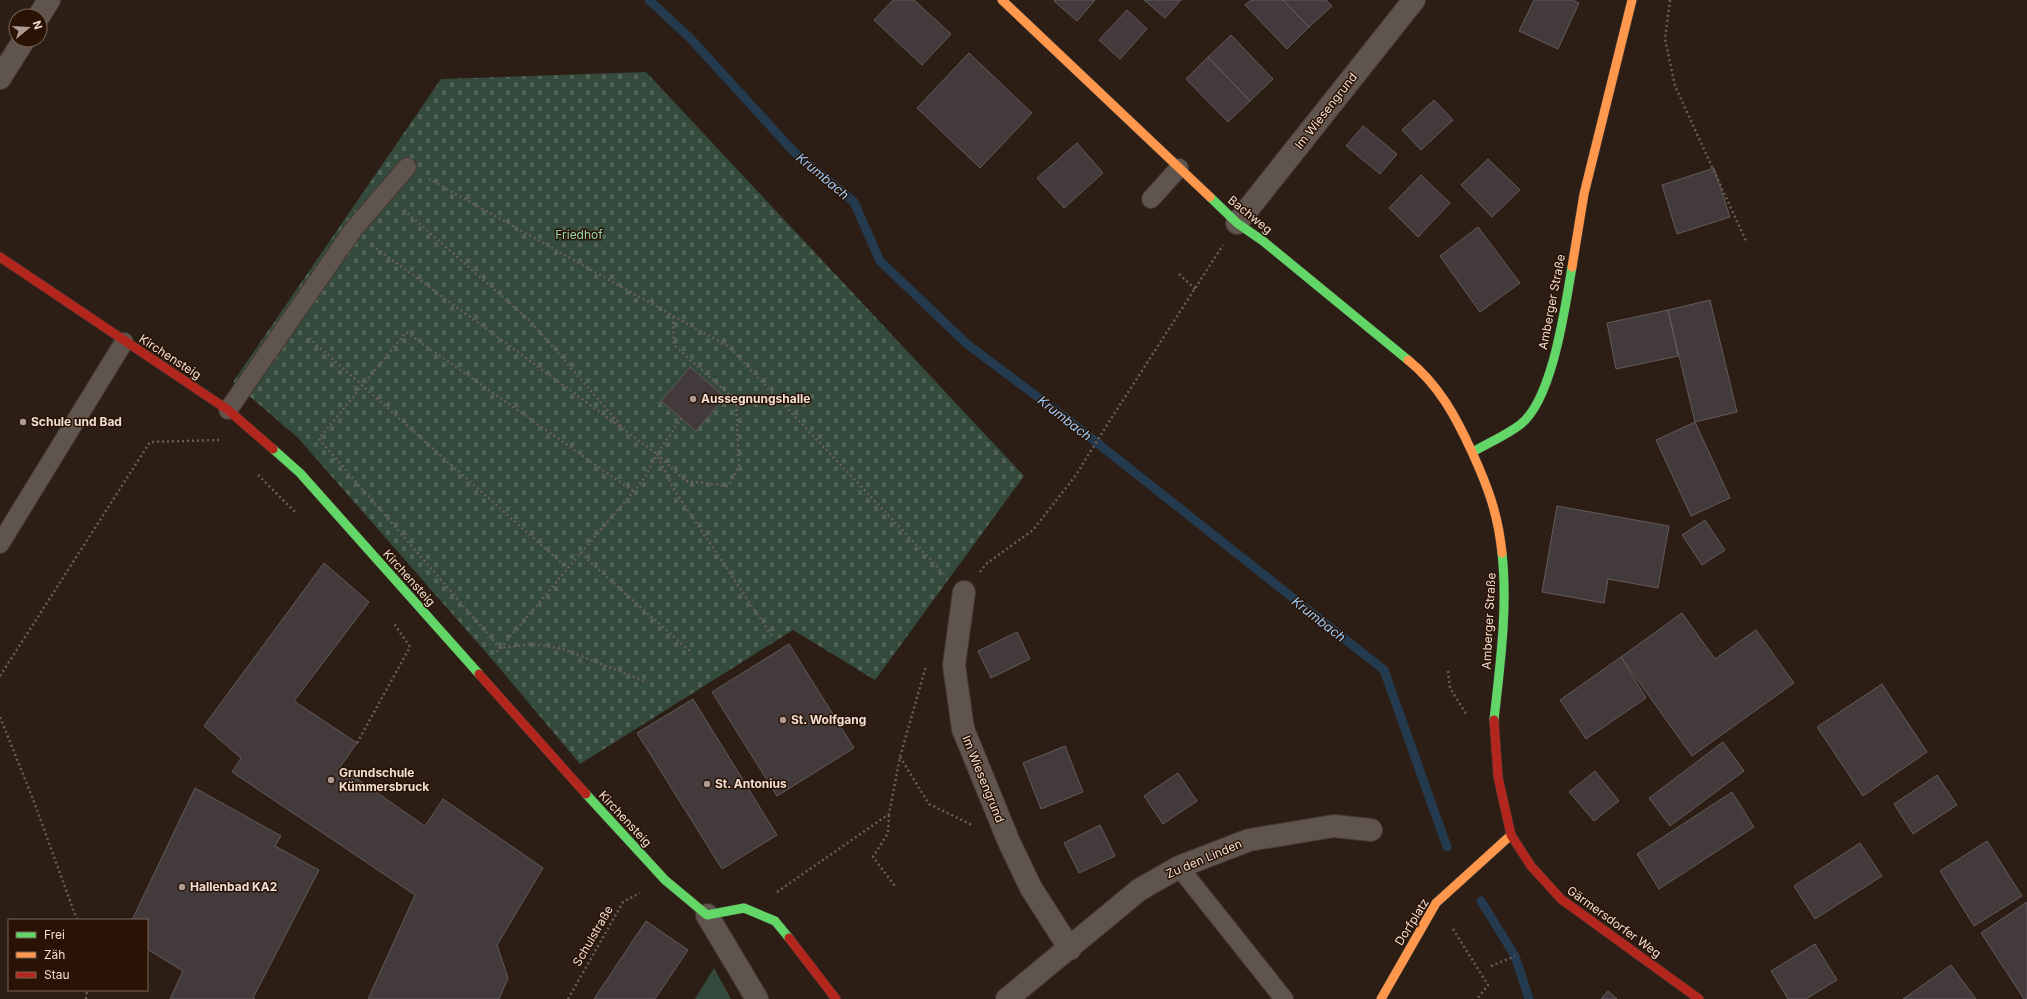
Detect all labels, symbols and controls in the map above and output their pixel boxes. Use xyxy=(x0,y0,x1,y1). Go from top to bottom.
north arrow xyxy=(8,8,48,48)
text: N xyxy=(30,19,45,31)
street label: Im Wiesengrund xyxy=(1291,70,1360,152)
water label: Krumbach xyxy=(793,149,853,203)
street label: Bachweg xyxy=(1225,192,1275,237)
park label: Friedhof xyxy=(555,227,603,242)
street label: Amberger Straße xyxy=(1535,253,1568,351)
street label: Kirchensteig xyxy=(136,331,204,382)
place label: Aussegnungshalle xyxy=(701,391,810,406)
water label: Krumbach xyxy=(1035,392,1095,444)
marker: Aussegnungshalle xyxy=(688,394,698,404)
place label: Schule und Bad xyxy=(31,414,122,429)
marker: Schule und Bad xyxy=(18,417,28,427)
street label: Kirchensteig xyxy=(380,546,439,609)
street label: Amberger Straße xyxy=(1478,572,1499,670)
water label: Krumbach xyxy=(1289,593,1349,645)
place label: St. Wolfgang xyxy=(791,712,866,727)
marker: St. Wolfgang xyxy=(778,715,788,725)
street label: Im Wiesengrund xyxy=(959,733,1008,825)
place label: Grundschule Kümmersbruck xyxy=(339,765,429,794)
marker: Grundschule Kümmersbruck xyxy=(326,775,336,785)
place label: St. Antonius xyxy=(715,776,787,791)
marker: St. Antonius xyxy=(702,779,712,789)
street label: Kirchensteig xyxy=(596,788,655,850)
street label: Zu den Linden xyxy=(1164,836,1244,881)
place label: Hallenbad KA2 xyxy=(190,879,277,894)
marker: Hallenbad KA2 xyxy=(177,882,187,892)
street label: Gärmersdorfer Weg xyxy=(1564,882,1664,961)
street label: Dorfplatz xyxy=(1391,895,1432,948)
street label: Schulstraße xyxy=(569,903,616,969)
legend xyxy=(8,919,148,991)
text: Frei xyxy=(44,927,65,942)
text: Zäh xyxy=(44,947,65,962)
text: Stau xyxy=(44,967,70,982)

